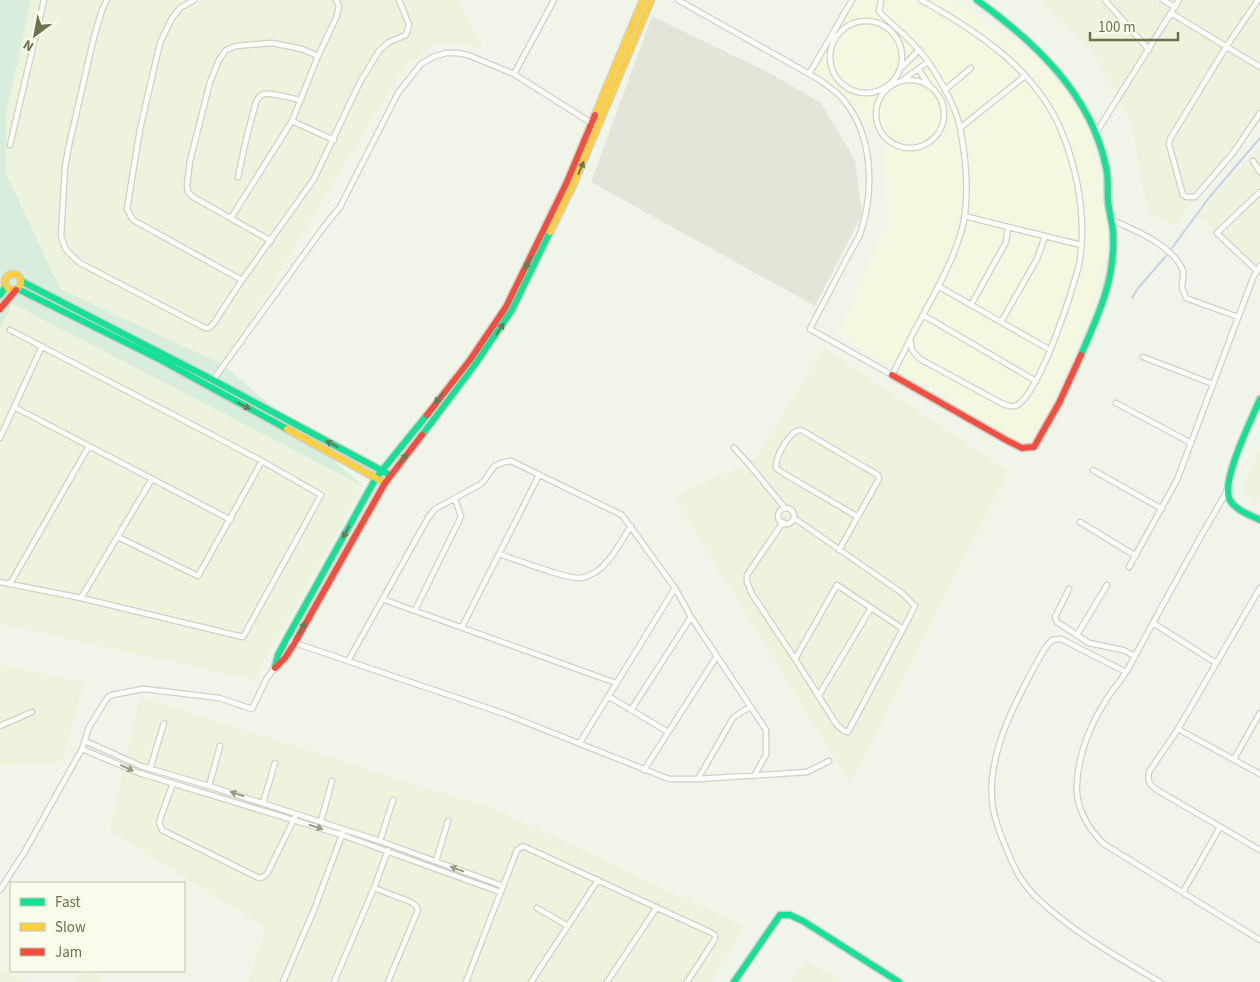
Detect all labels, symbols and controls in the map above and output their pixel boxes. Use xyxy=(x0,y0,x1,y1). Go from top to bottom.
north arrow xyxy=(10,10,60,60)
scale bar xyxy=(1090,10,1178,42)
text: 100 m xyxy=(1098,17,1136,38)
text: N xyxy=(19,34,38,56)
one-way arrow xyxy=(577,161,585,175)
one-way arrow xyxy=(524,256,532,270)
one-way arrow xyxy=(496,322,505,335)
one-way arrow xyxy=(433,391,444,404)
one-way arrow xyxy=(237,401,251,410)
one-way arrow xyxy=(325,440,339,448)
one-way arrow xyxy=(398,452,408,466)
one-way arrow xyxy=(342,525,351,538)
one-way arrow xyxy=(298,622,307,635)
one-way arrow xyxy=(120,765,134,773)
one-way arrow xyxy=(229,790,244,798)
one-way arrow xyxy=(308,823,323,831)
one-way arrow xyxy=(449,865,464,873)
legend xyxy=(10,882,185,972)
text: Fast xyxy=(55,892,81,913)
text: Slow xyxy=(55,917,86,938)
text: Jam xyxy=(55,942,82,963)

